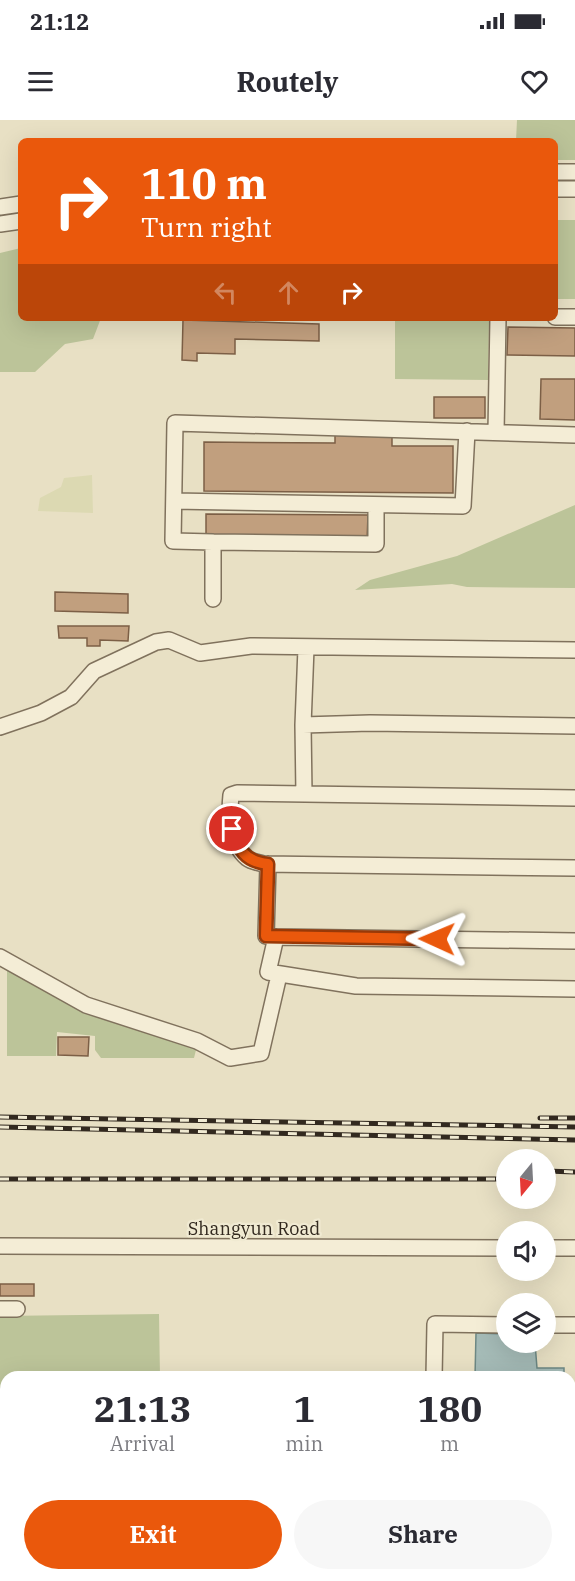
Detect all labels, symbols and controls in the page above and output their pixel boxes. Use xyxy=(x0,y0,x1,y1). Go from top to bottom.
text: 21:12 xyxy=(30,7,89,36)
text: Routely xyxy=(237,64,338,99)
icon: menu xyxy=(24,65,57,98)
icon: heart xyxy=(518,65,551,98)
text: 110 m xyxy=(141,156,267,211)
icon: right xyxy=(42,162,120,240)
text: Turn right xyxy=(141,209,272,244)
icon: left xyxy=(209,276,242,309)
icon: ahead xyxy=(272,276,305,309)
icon: right xyxy=(335,276,368,309)
pin xyxy=(206,803,257,854)
icon: arrive xyxy=(215,812,248,845)
position arrow xyxy=(405,907,469,971)
north arrow xyxy=(496,1149,556,1209)
map controls xyxy=(496,1149,556,1353)
street label: Shangyun Road xyxy=(188,1217,320,1240)
button: sound xyxy=(496,1221,556,1281)
button: layers xyxy=(496,1293,556,1353)
text: 21:13 xyxy=(94,1385,191,1432)
text: 1 xyxy=(293,1385,315,1432)
text: 180 xyxy=(417,1385,482,1432)
text: Arrival xyxy=(110,1430,175,1457)
text: min xyxy=(285,1430,323,1457)
text: m xyxy=(440,1430,459,1457)
button: Exit xyxy=(24,1500,282,1569)
button: Share xyxy=(294,1500,552,1569)

